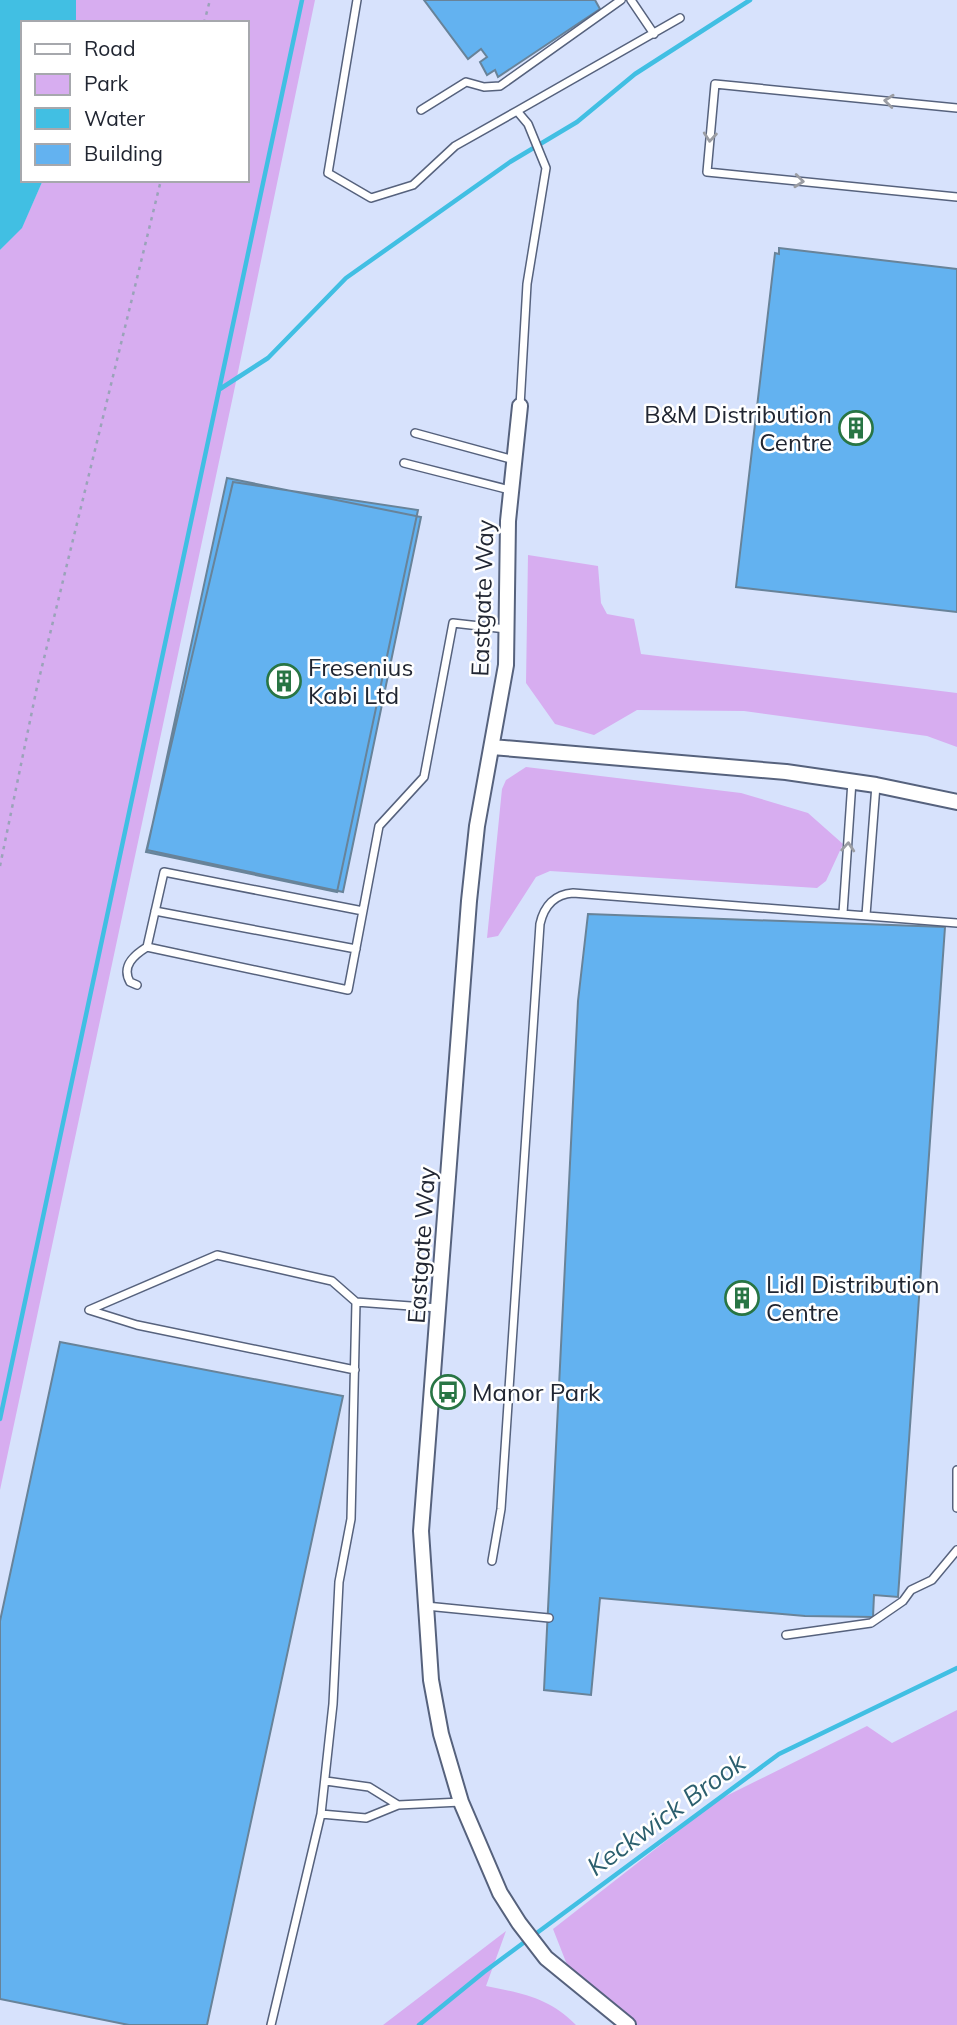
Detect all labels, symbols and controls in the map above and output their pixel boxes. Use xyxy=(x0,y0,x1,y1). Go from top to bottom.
legend xyxy=(21,21,248,182)
text: Road xyxy=(84,35,135,61)
text: Park xyxy=(84,70,128,96)
one-way arrow xyxy=(883,94,895,109)
text: Water xyxy=(84,105,145,131)
one-way arrow xyxy=(703,131,718,142)
text: Building xyxy=(84,140,163,166)
one-way arrow xyxy=(794,173,805,188)
place label: B&M Distribution Centre xyxy=(644,399,832,457)
building icon: B&M Distribution Centre xyxy=(837,409,875,447)
street label: Eastgate Way xyxy=(464,519,500,677)
place label: Fresenius Kabi Ltd xyxy=(308,652,413,710)
building icon: Fresenius Kabi Ltd xyxy=(265,662,303,700)
one-way arrow xyxy=(840,842,855,853)
street label: Eastgate Way xyxy=(401,1165,441,1324)
place label: Lidl Distribution Centre xyxy=(766,1269,940,1327)
building icon: Lidl Distribution Centre xyxy=(723,1279,761,1317)
bus stop icon: Manor Park xyxy=(429,1373,467,1411)
place label: Manor Park xyxy=(472,1377,601,1407)
water label: Keckwick Brook xyxy=(580,1745,752,1883)

